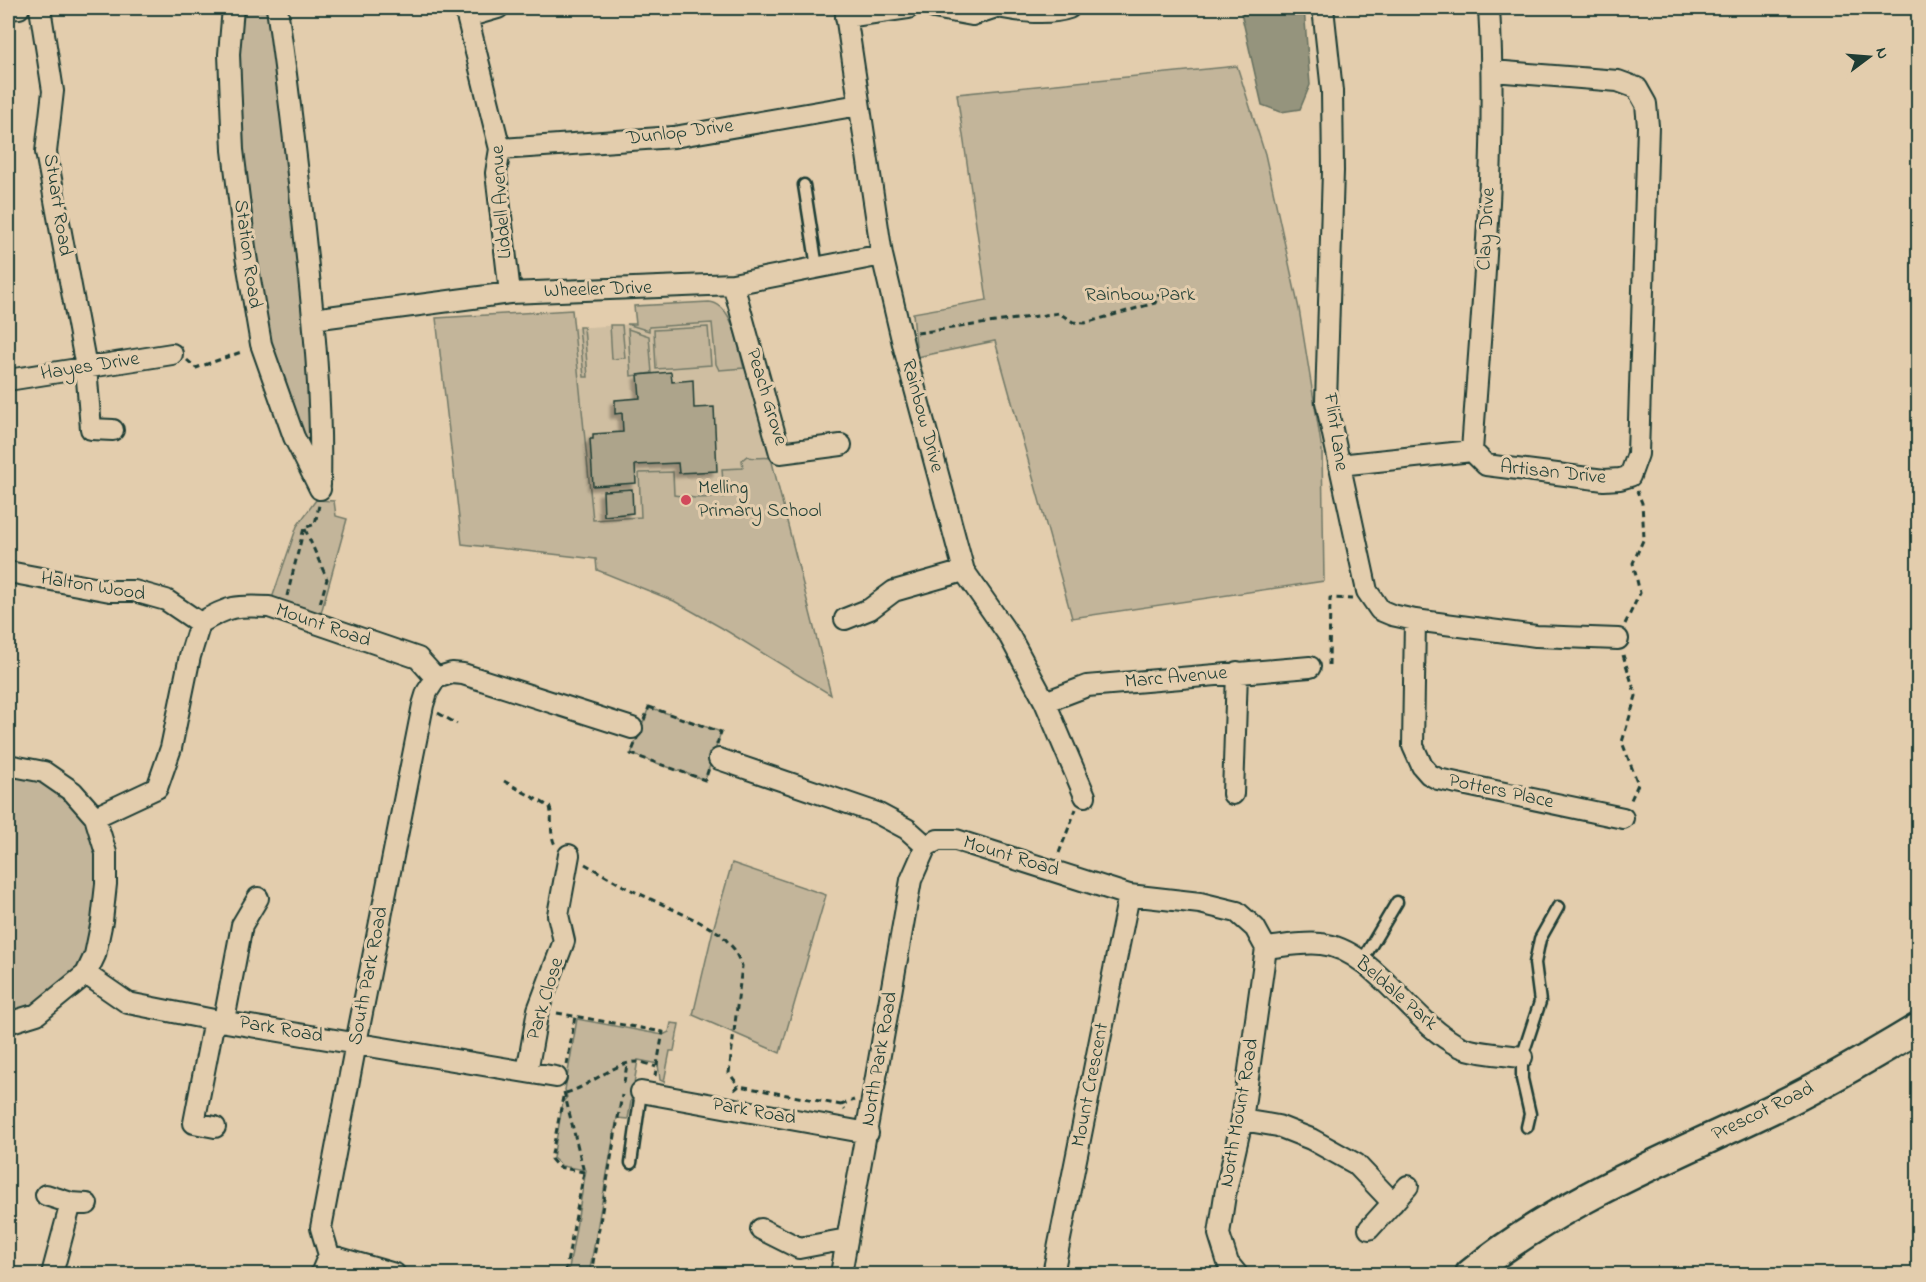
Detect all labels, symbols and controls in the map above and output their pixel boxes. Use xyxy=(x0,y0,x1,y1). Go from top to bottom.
north arrow xyxy=(1839,27,1899,87)
text: N xyxy=(1868,45,1895,62)
street label: Dunlop Drive xyxy=(624,112,735,154)
street label: Liddell Avenue xyxy=(484,144,520,260)
street label: Stuart Road xyxy=(35,152,79,258)
street label: Clay Drive xyxy=(1470,187,1504,271)
street label: Station Road xyxy=(225,198,269,310)
street label: Wheeler Drive xyxy=(543,274,653,306)
park label: Rainbow Park xyxy=(1085,281,1196,310)
street label: Hayes Drive xyxy=(39,345,141,389)
street label: Peach Grove xyxy=(738,345,794,449)
street label: Rainbow Drive xyxy=(893,356,951,476)
street label: Flint Lane xyxy=(1314,390,1355,473)
street label: Artisan Drive xyxy=(1499,453,1607,493)
place label: Melling Primary School xyxy=(698,474,822,526)
marker: Melling Primary School xyxy=(679,493,693,507)
street label: Halton Wood xyxy=(39,564,147,610)
street label: Mount Road xyxy=(271,596,375,656)
street label: Marc Avenue xyxy=(1124,659,1229,697)
street label: Potters Place xyxy=(1446,767,1556,817)
street label: Mount Road xyxy=(959,829,1063,885)
street label: South Park Road xyxy=(341,904,397,1048)
street label: Beldale Park xyxy=(1348,949,1444,1038)
street label: Park Close xyxy=(520,954,572,1044)
street label: North Park Road xyxy=(854,990,906,1128)
street label: Park Road xyxy=(237,1008,325,1052)
street label: Mount Crescent xyxy=(1065,1020,1117,1150)
street label: North Mount Road xyxy=(1213,1036,1267,1190)
street label: Prescot Road xyxy=(1707,1075,1819,1149)
street label: Park Road xyxy=(710,1090,798,1134)

